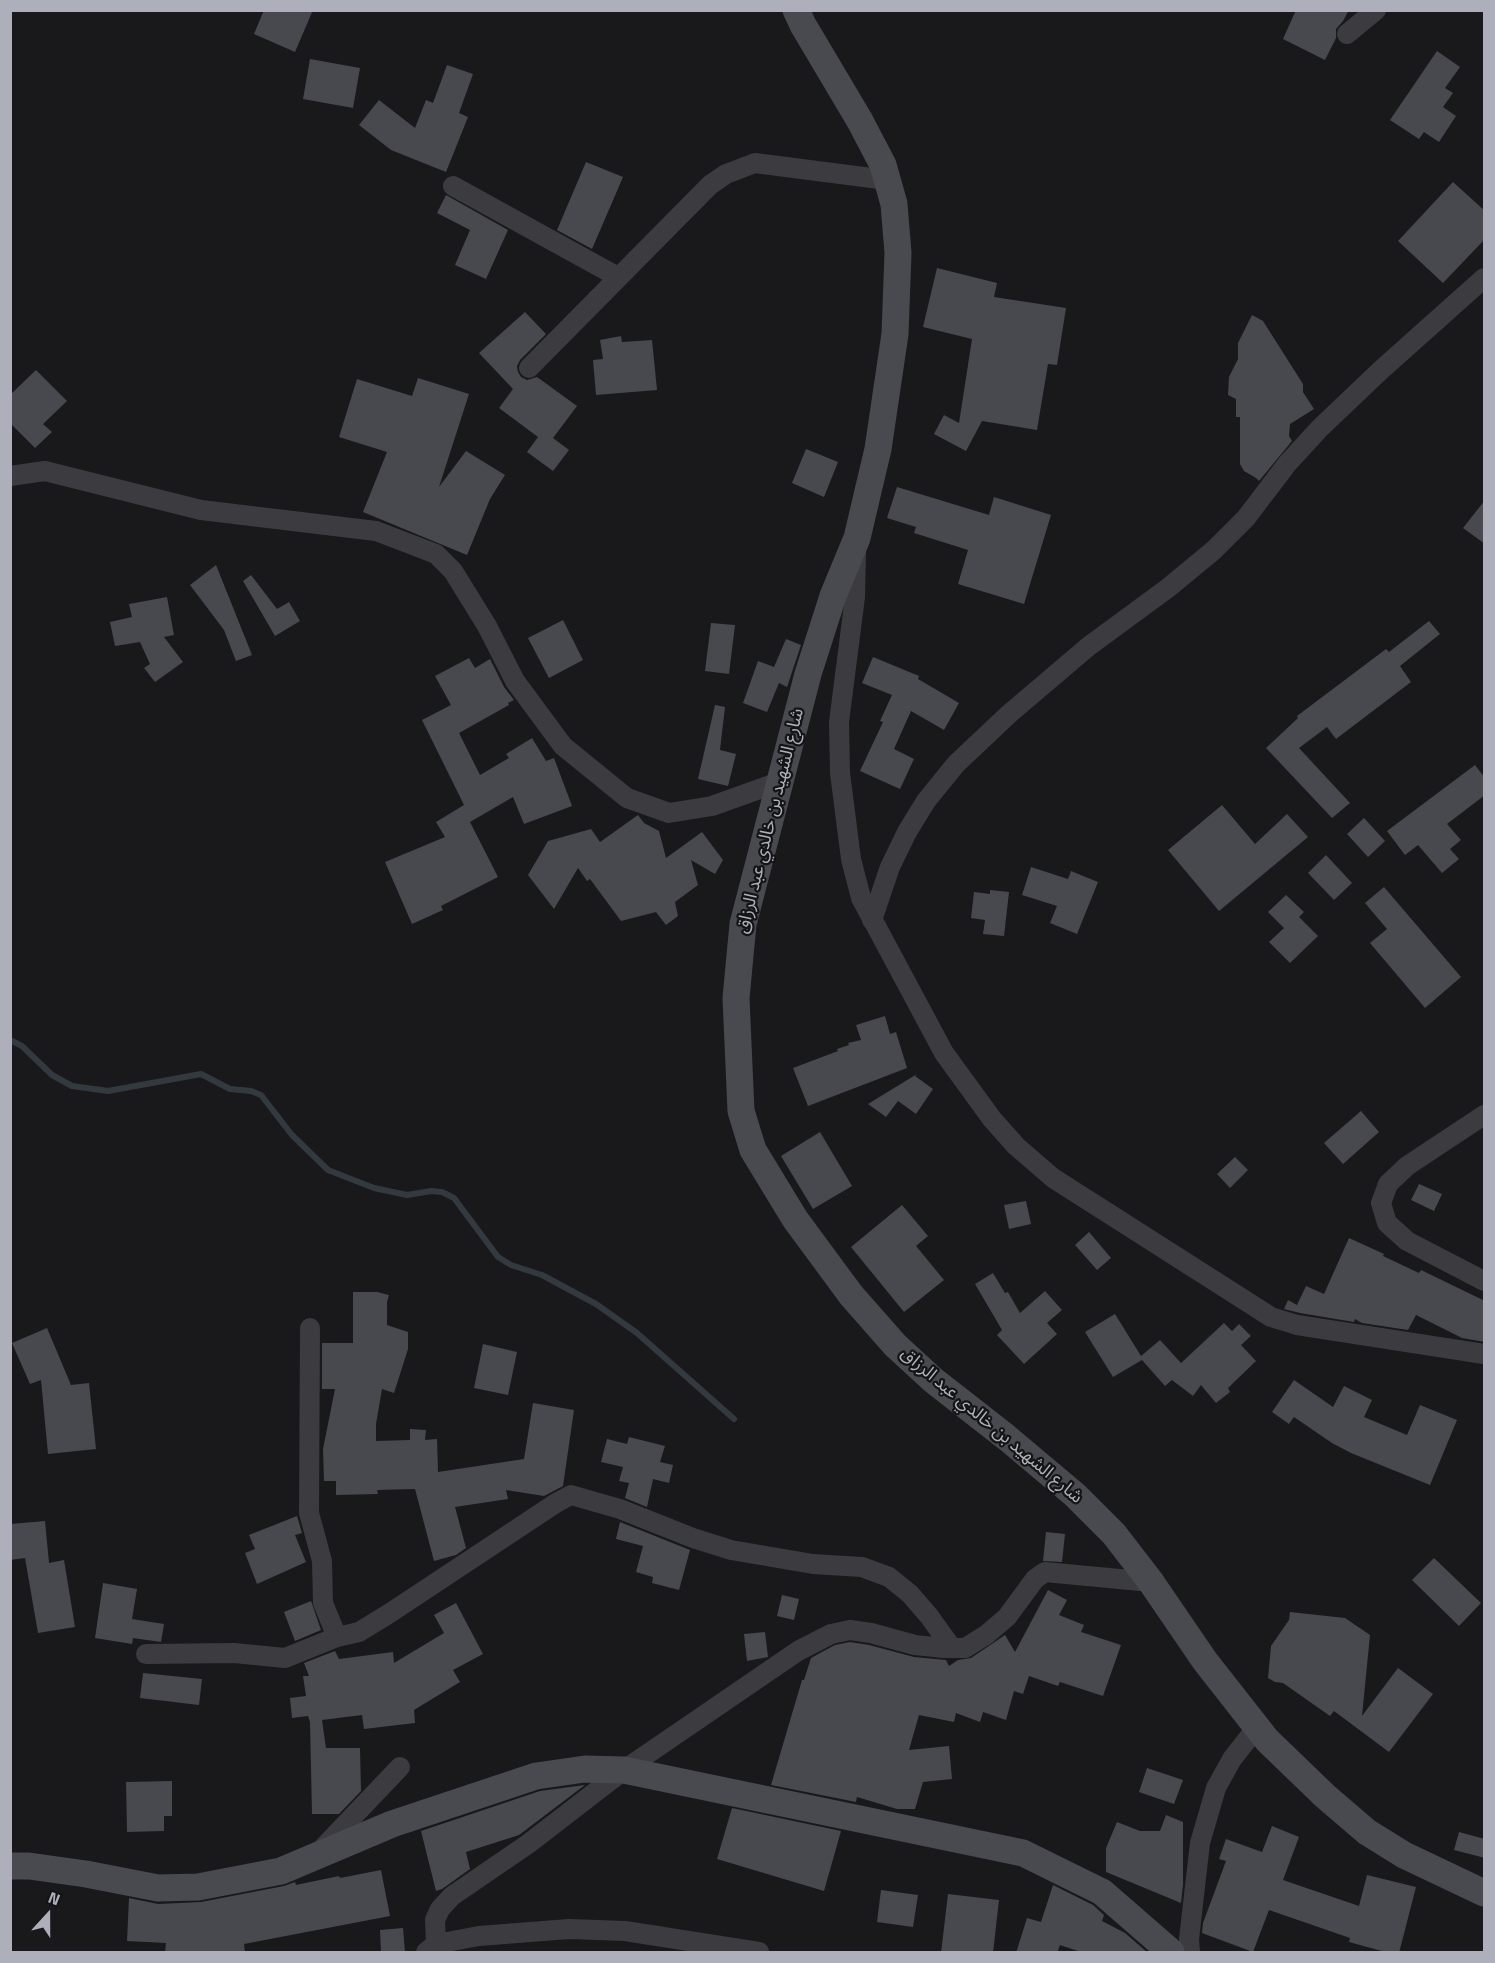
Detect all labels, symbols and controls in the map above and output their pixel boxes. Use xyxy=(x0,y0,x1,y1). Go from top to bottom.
street label: شارع الشهيد بن خالدي عبد الرزاق xyxy=(733,706,809,936)
street label: شارع الشهيد بن خالدي عبد الرزاق xyxy=(895,1343,1087,1509)
north arrow xyxy=(18,1885,78,1945)
text: N xyxy=(45,1885,64,1911)

